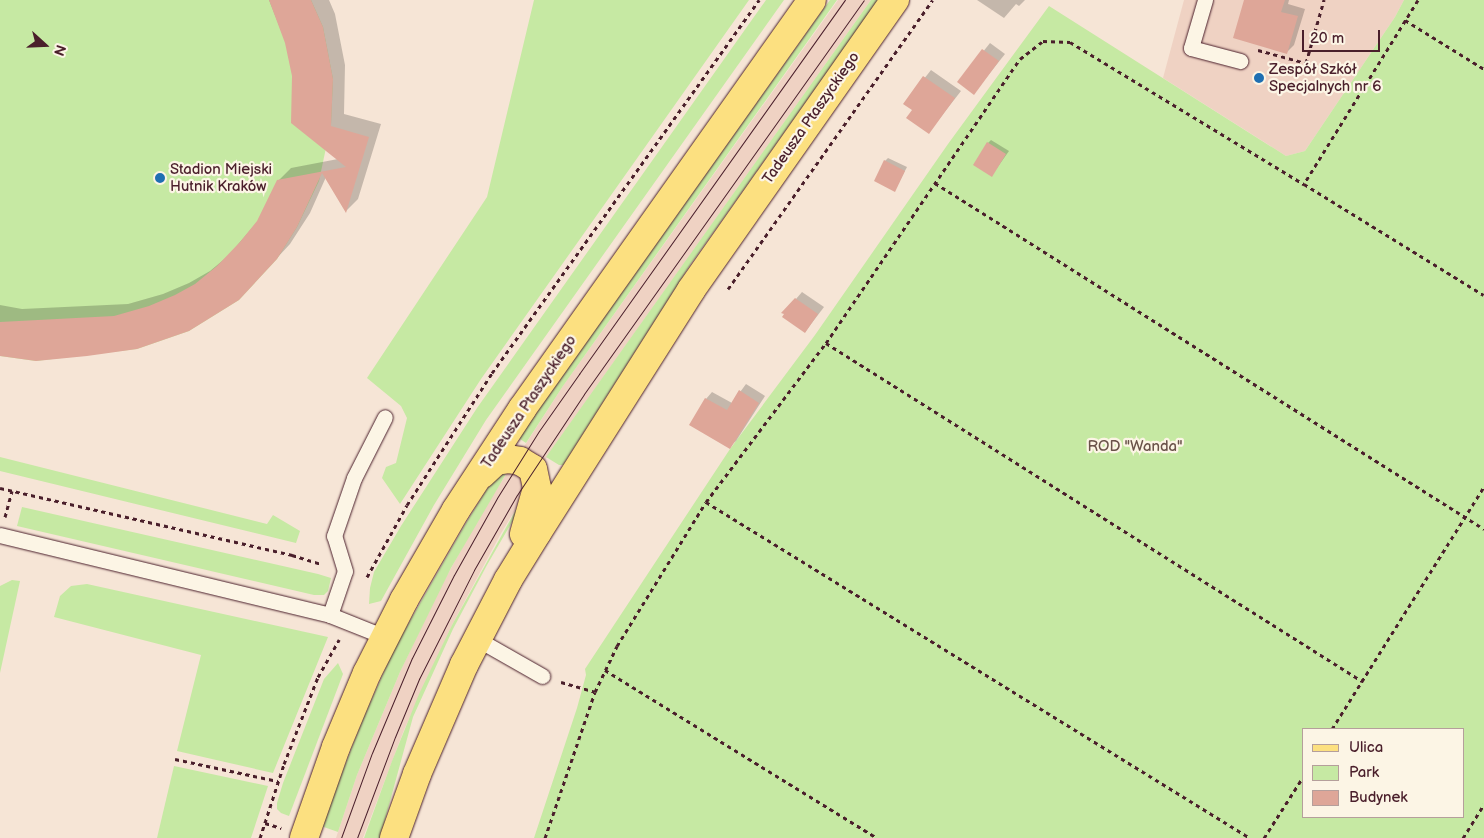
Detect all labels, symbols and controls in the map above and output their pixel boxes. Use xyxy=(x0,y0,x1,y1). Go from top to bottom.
north arrow xyxy=(20,20,70,70)
scale bar xyxy=(1304,20,1382,52)
text: 20 m xyxy=(1310,29,1344,48)
text: N xyxy=(50,42,69,58)
street label: Tadeusza Ptaszyckiego xyxy=(759,49,863,187)
place label: Zespół Szkół Specjalnych nr 6 xyxy=(1269,60,1381,95)
marker: Zespół Szkół Specjalnych nr 6 xyxy=(1253,72,1265,84)
place label: Stadion Miejski Hutnik Kraków xyxy=(170,160,272,195)
marker: Stadion Miejski Hutnik Kraków xyxy=(154,172,166,184)
street label: Tadeusza Ptaszyckiego xyxy=(478,332,580,472)
park label: ROD "Wanda" xyxy=(1087,438,1183,456)
legend xyxy=(1302,728,1464,818)
text: Ulica xyxy=(1349,738,1383,757)
text: Park xyxy=(1349,763,1379,782)
text: Budynek xyxy=(1349,788,1408,807)

